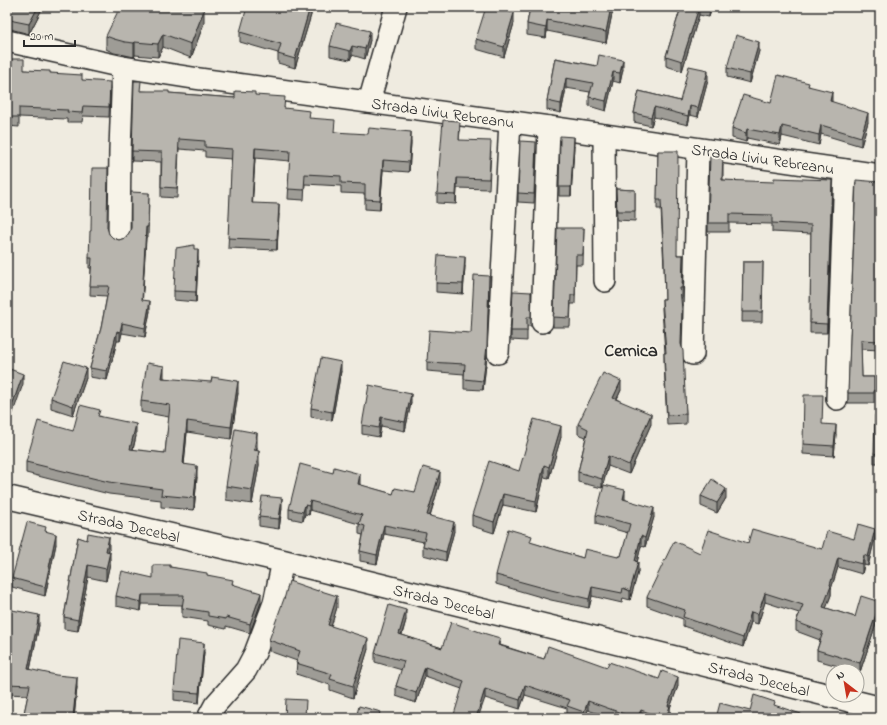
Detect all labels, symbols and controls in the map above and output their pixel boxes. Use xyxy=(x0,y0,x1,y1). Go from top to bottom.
scale bar xyxy=(24,22,75,48)
text: 20 m xyxy=(30,28,53,46)
street label: Strada Liviu Rebreanu xyxy=(370,92,516,136)
street label: Strada Liviu Rebreanu xyxy=(690,138,836,182)
district label: Cernica xyxy=(604,339,658,365)
street label: Strada Decebal xyxy=(75,504,182,550)
street label: Strada Decebal xyxy=(390,579,497,627)
street label: Strada Decebal xyxy=(705,656,812,704)
north arrow xyxy=(825,663,865,703)
text: N xyxy=(833,667,848,684)

